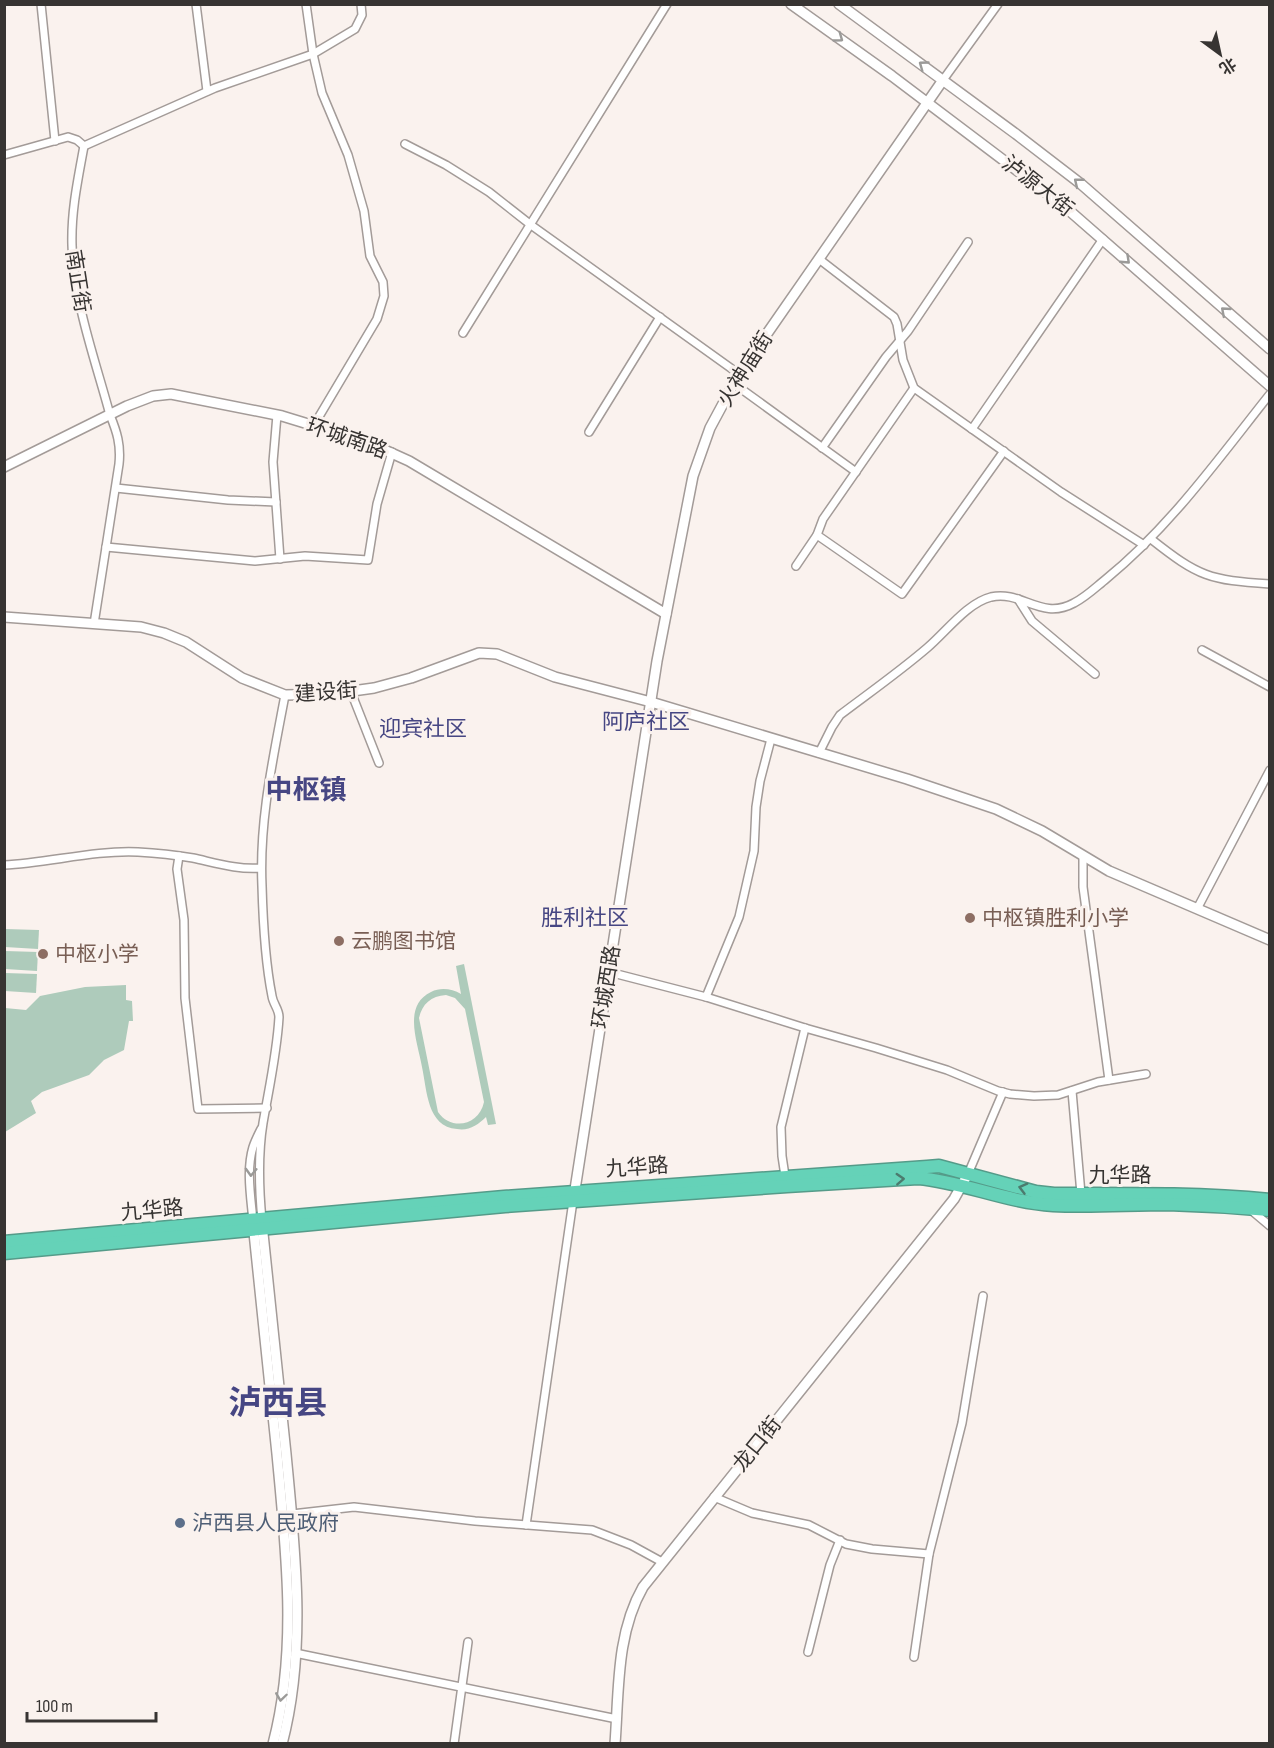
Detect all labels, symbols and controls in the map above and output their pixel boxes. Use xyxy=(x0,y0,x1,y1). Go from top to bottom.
north arrow xyxy=(1190,24,1250,84)
one-way arrow xyxy=(832,31,843,42)
text: 北 xyxy=(1215,53,1239,78)
one-way arrow xyxy=(918,61,929,72)
street label: 泸源大街 xyxy=(997,151,1078,222)
one-way arrow xyxy=(1074,179,1085,190)
street label: 南正街 xyxy=(60,248,95,314)
one-way arrow xyxy=(1119,253,1129,264)
one-way arrow xyxy=(1221,307,1232,318)
street label: 火神庙街 xyxy=(713,327,778,412)
street label: 环城南路 xyxy=(303,413,391,464)
street label: 建设街 xyxy=(294,678,358,707)
district label: 阿庐社区 xyxy=(602,709,690,736)
district label: 迎宾社区 xyxy=(379,716,467,743)
district label: 中枢镇 xyxy=(266,775,347,807)
district label: 胜利社区 xyxy=(541,905,629,932)
place label: 中枢镇胜利小学 xyxy=(982,906,1129,931)
marker: 中枢镇胜利小学 xyxy=(963,911,977,925)
place label: 云鹏图书馆 xyxy=(351,929,456,954)
marker: 云鹏图书馆 xyxy=(332,934,346,948)
place label: 中枢小学 xyxy=(55,942,139,967)
street label: 环城西路 xyxy=(588,944,625,1031)
marker: 中枢小学 xyxy=(36,947,50,961)
street label: 九华路 xyxy=(605,1153,669,1182)
street label: 九华路 xyxy=(1089,1163,1152,1188)
one-way arrow xyxy=(245,1167,257,1176)
one-way arrow xyxy=(895,1173,904,1186)
one-way arrow xyxy=(1018,1183,1028,1196)
street label: 九华路 xyxy=(120,1195,185,1226)
district label: 泸西县 xyxy=(229,1384,328,1424)
street label: 龙口街 xyxy=(728,1412,787,1477)
place label: 泸西县人民政府 xyxy=(192,1511,339,1536)
marker: 泸西县人民政府 xyxy=(173,1516,187,1530)
scale bar xyxy=(27,1685,156,1723)
one-way arrow xyxy=(276,1693,288,1702)
text: 100 m xyxy=(36,1696,73,1717)

